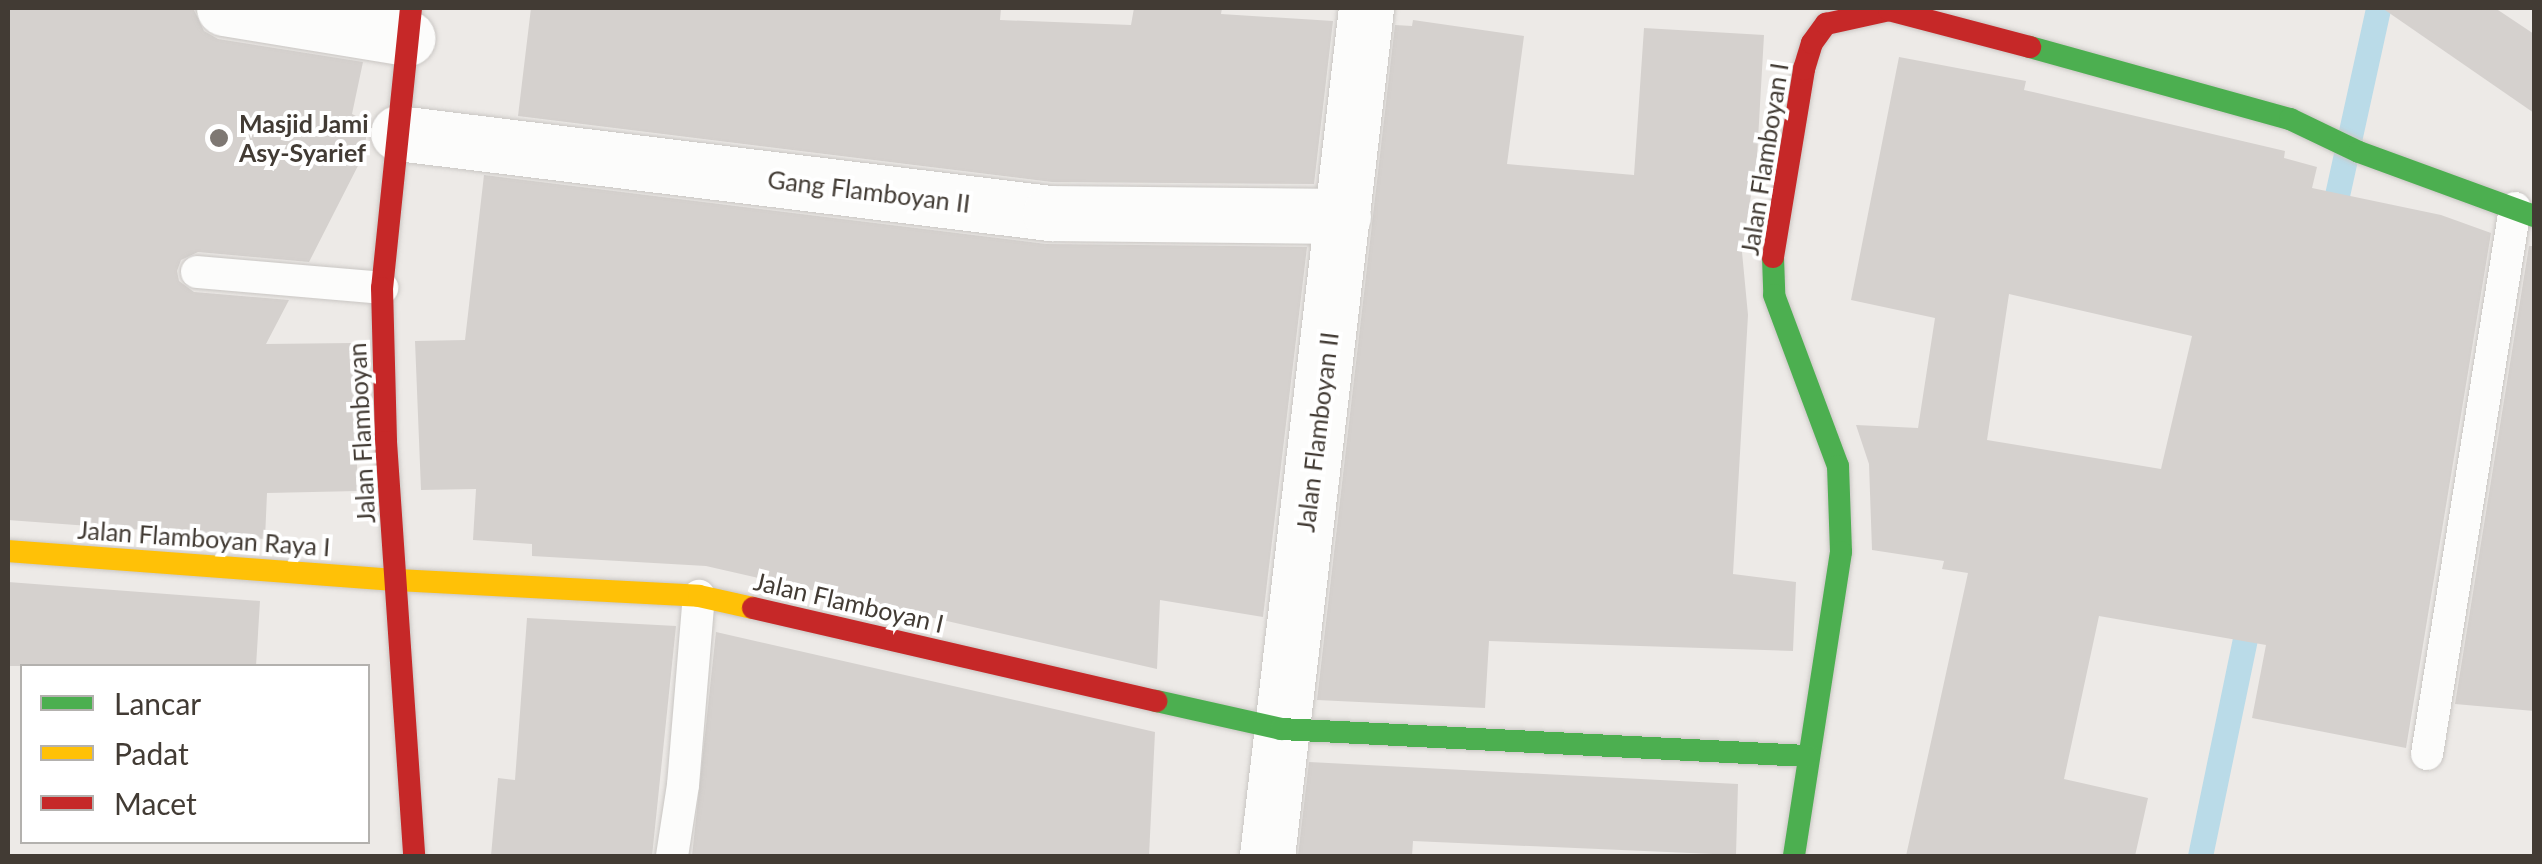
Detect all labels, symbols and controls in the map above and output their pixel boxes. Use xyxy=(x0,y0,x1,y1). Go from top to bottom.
street label: Jalan Flamboyan I xyxy=(1734,61,1794,257)
place label: Masjid Jami Asy-Syarief xyxy=(239,109,369,168)
marker: Masjid Jami Asy-Syarief xyxy=(208,127,230,149)
street label: Gang Flamboyan II xyxy=(766,164,972,218)
street label: Jalan Flamboyan II xyxy=(1290,330,1344,534)
street label: Jalan Flamboyan xyxy=(341,342,381,524)
street label: Jalan Flamboyan Raya I xyxy=(77,514,331,562)
street label: Jalan Flamboyan I xyxy=(751,566,947,638)
legend xyxy=(20,664,370,844)
text: Lancar xyxy=(114,685,201,721)
text: Padat xyxy=(114,735,189,771)
text: Macet xyxy=(114,785,197,821)

